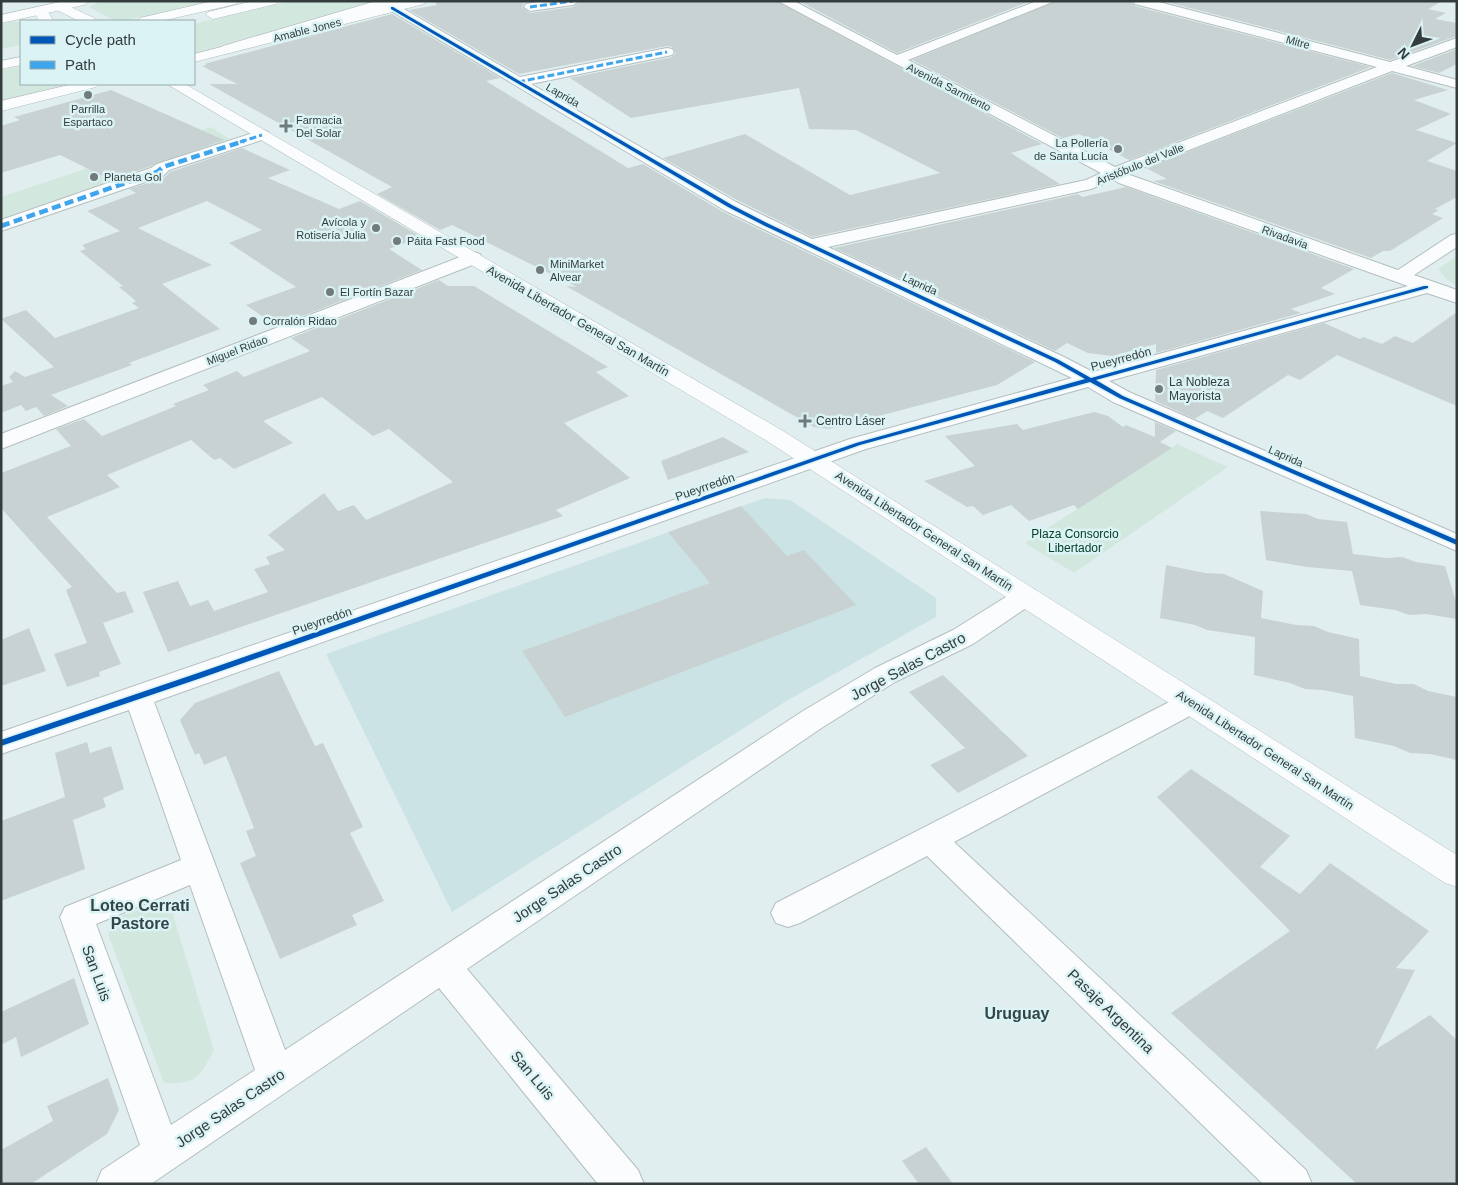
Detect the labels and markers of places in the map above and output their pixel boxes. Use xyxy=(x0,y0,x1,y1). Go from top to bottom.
marker: Parrilla Espartaco xyxy=(82,89,94,101)
place label: Parrilla Espartaco xyxy=(63,103,113,128)
place label: Farmacia Del Solar xyxy=(296,114,343,139)
marker: Farmacia Del Solar xyxy=(280,120,292,132)
place label: La Pollería de Santa Lucía xyxy=(1034,137,1109,162)
marker: La Pollería de Santa Lucía xyxy=(1112,143,1124,155)
marker: Planeta Gol xyxy=(88,171,100,183)
place label: Planeta Gol xyxy=(104,171,161,183)
place label: Avícola y Rotisería Julia xyxy=(296,216,367,241)
marker: Avícola y Rotisería Julia xyxy=(370,222,382,234)
marker: Páita Fast Food xyxy=(391,235,403,247)
place label: Páita Fast Food xyxy=(407,235,485,247)
place label: MiniMarket Alvear xyxy=(550,258,604,283)
marker: MiniMarket Alvear xyxy=(534,264,546,276)
marker: El Fortín Bazar xyxy=(324,286,336,298)
place label: El Fortín Bazar xyxy=(340,286,414,298)
marker: Corralón Ridao xyxy=(247,315,259,327)
place label: Corralón Ridao xyxy=(263,315,337,327)
place label: La Nobleza Mayorista xyxy=(1169,375,1230,403)
marker: La Nobleza Mayorista xyxy=(1153,383,1165,395)
marker: Centro Láser xyxy=(798,414,812,428)
place label: Centro Láser xyxy=(816,414,885,428)

